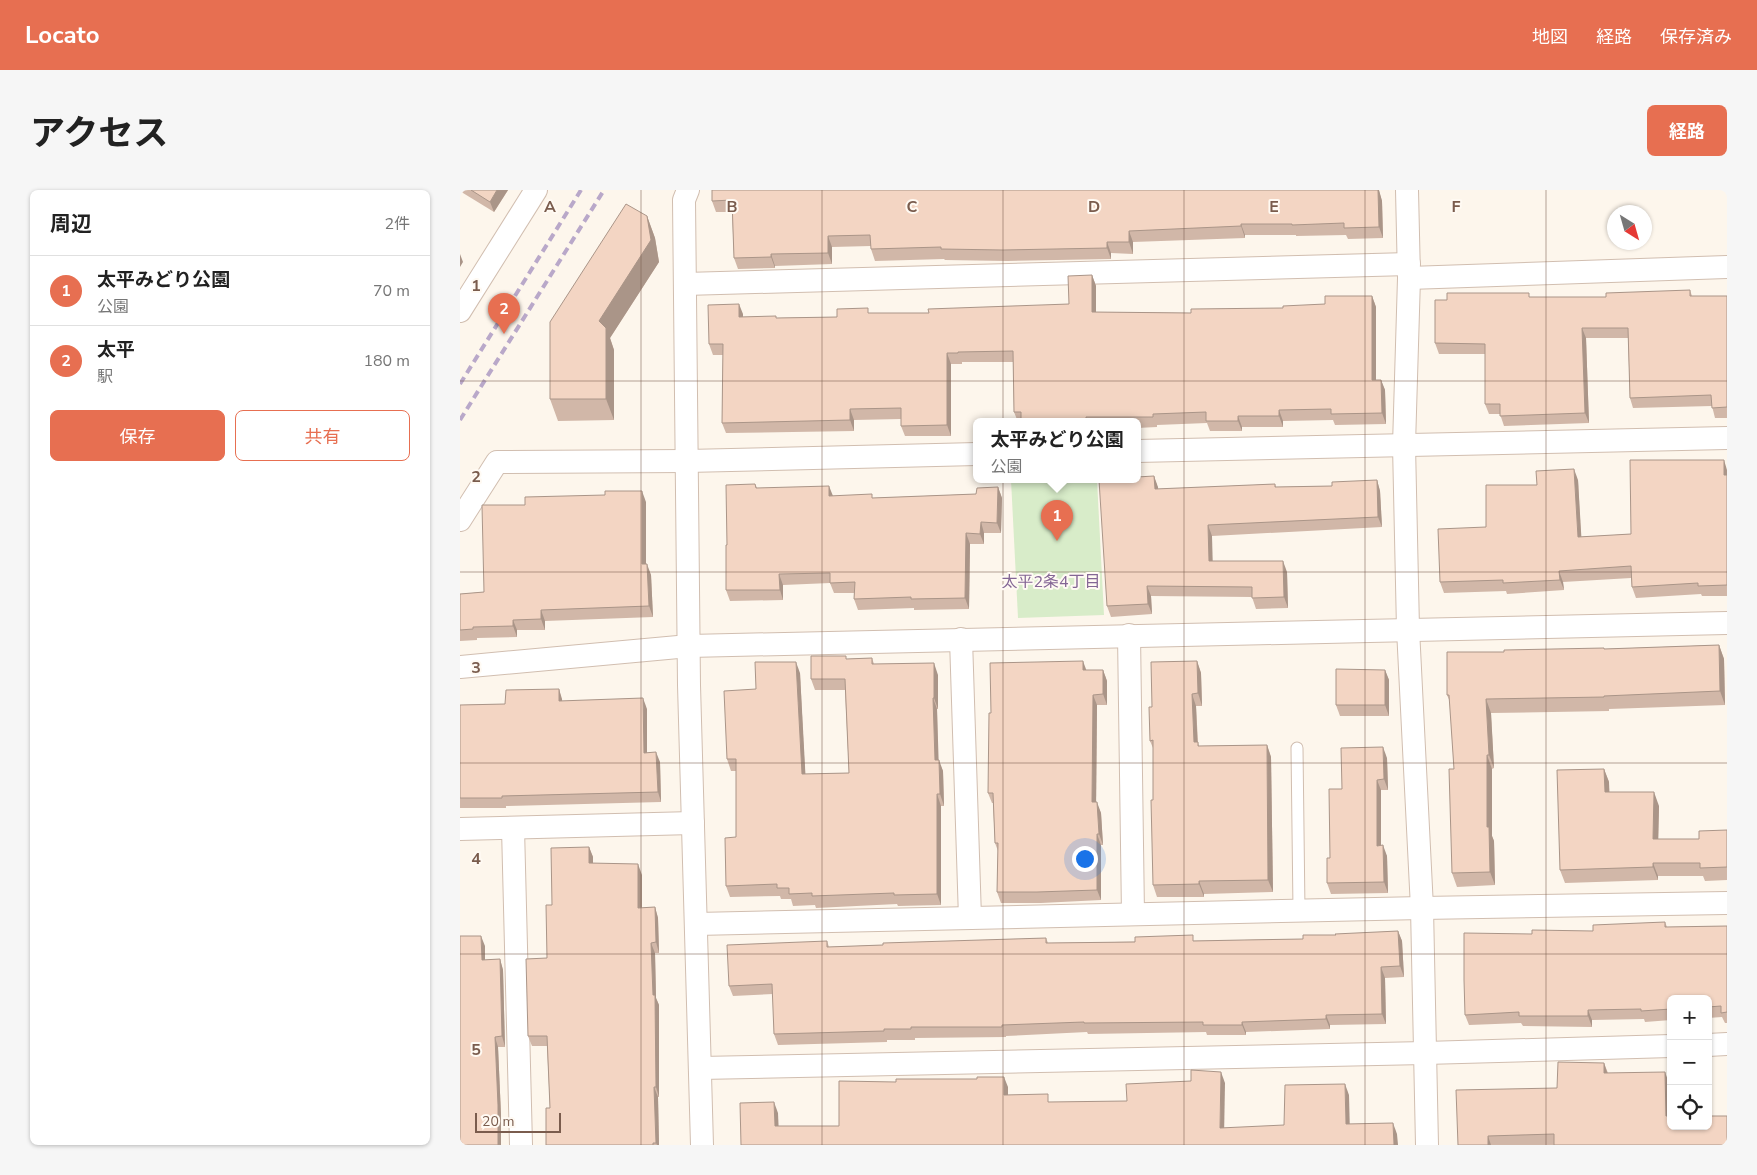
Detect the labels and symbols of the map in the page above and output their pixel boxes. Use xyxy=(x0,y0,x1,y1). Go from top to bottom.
text: A xyxy=(544,196,556,218)
text: B xyxy=(726,196,738,218)
text: C xyxy=(907,196,918,218)
text: D xyxy=(1088,196,1100,218)
text: E xyxy=(1269,196,1279,218)
text: F xyxy=(1452,196,1461,218)
north arrow xyxy=(1607,205,1652,250)
text: 1 xyxy=(471,275,481,297)
pin: 2 xyxy=(488,293,520,334)
text: 2 xyxy=(471,466,481,488)
pin: 1 xyxy=(1041,500,1073,541)
district label: 太平2条4丁目 xyxy=(1001,571,1101,593)
text: 3 xyxy=(471,657,481,679)
your location xyxy=(1072,846,1098,872)
text: 4 xyxy=(471,848,481,870)
text: 5 xyxy=(471,1039,481,1061)
scale bar xyxy=(475,1110,561,1133)

